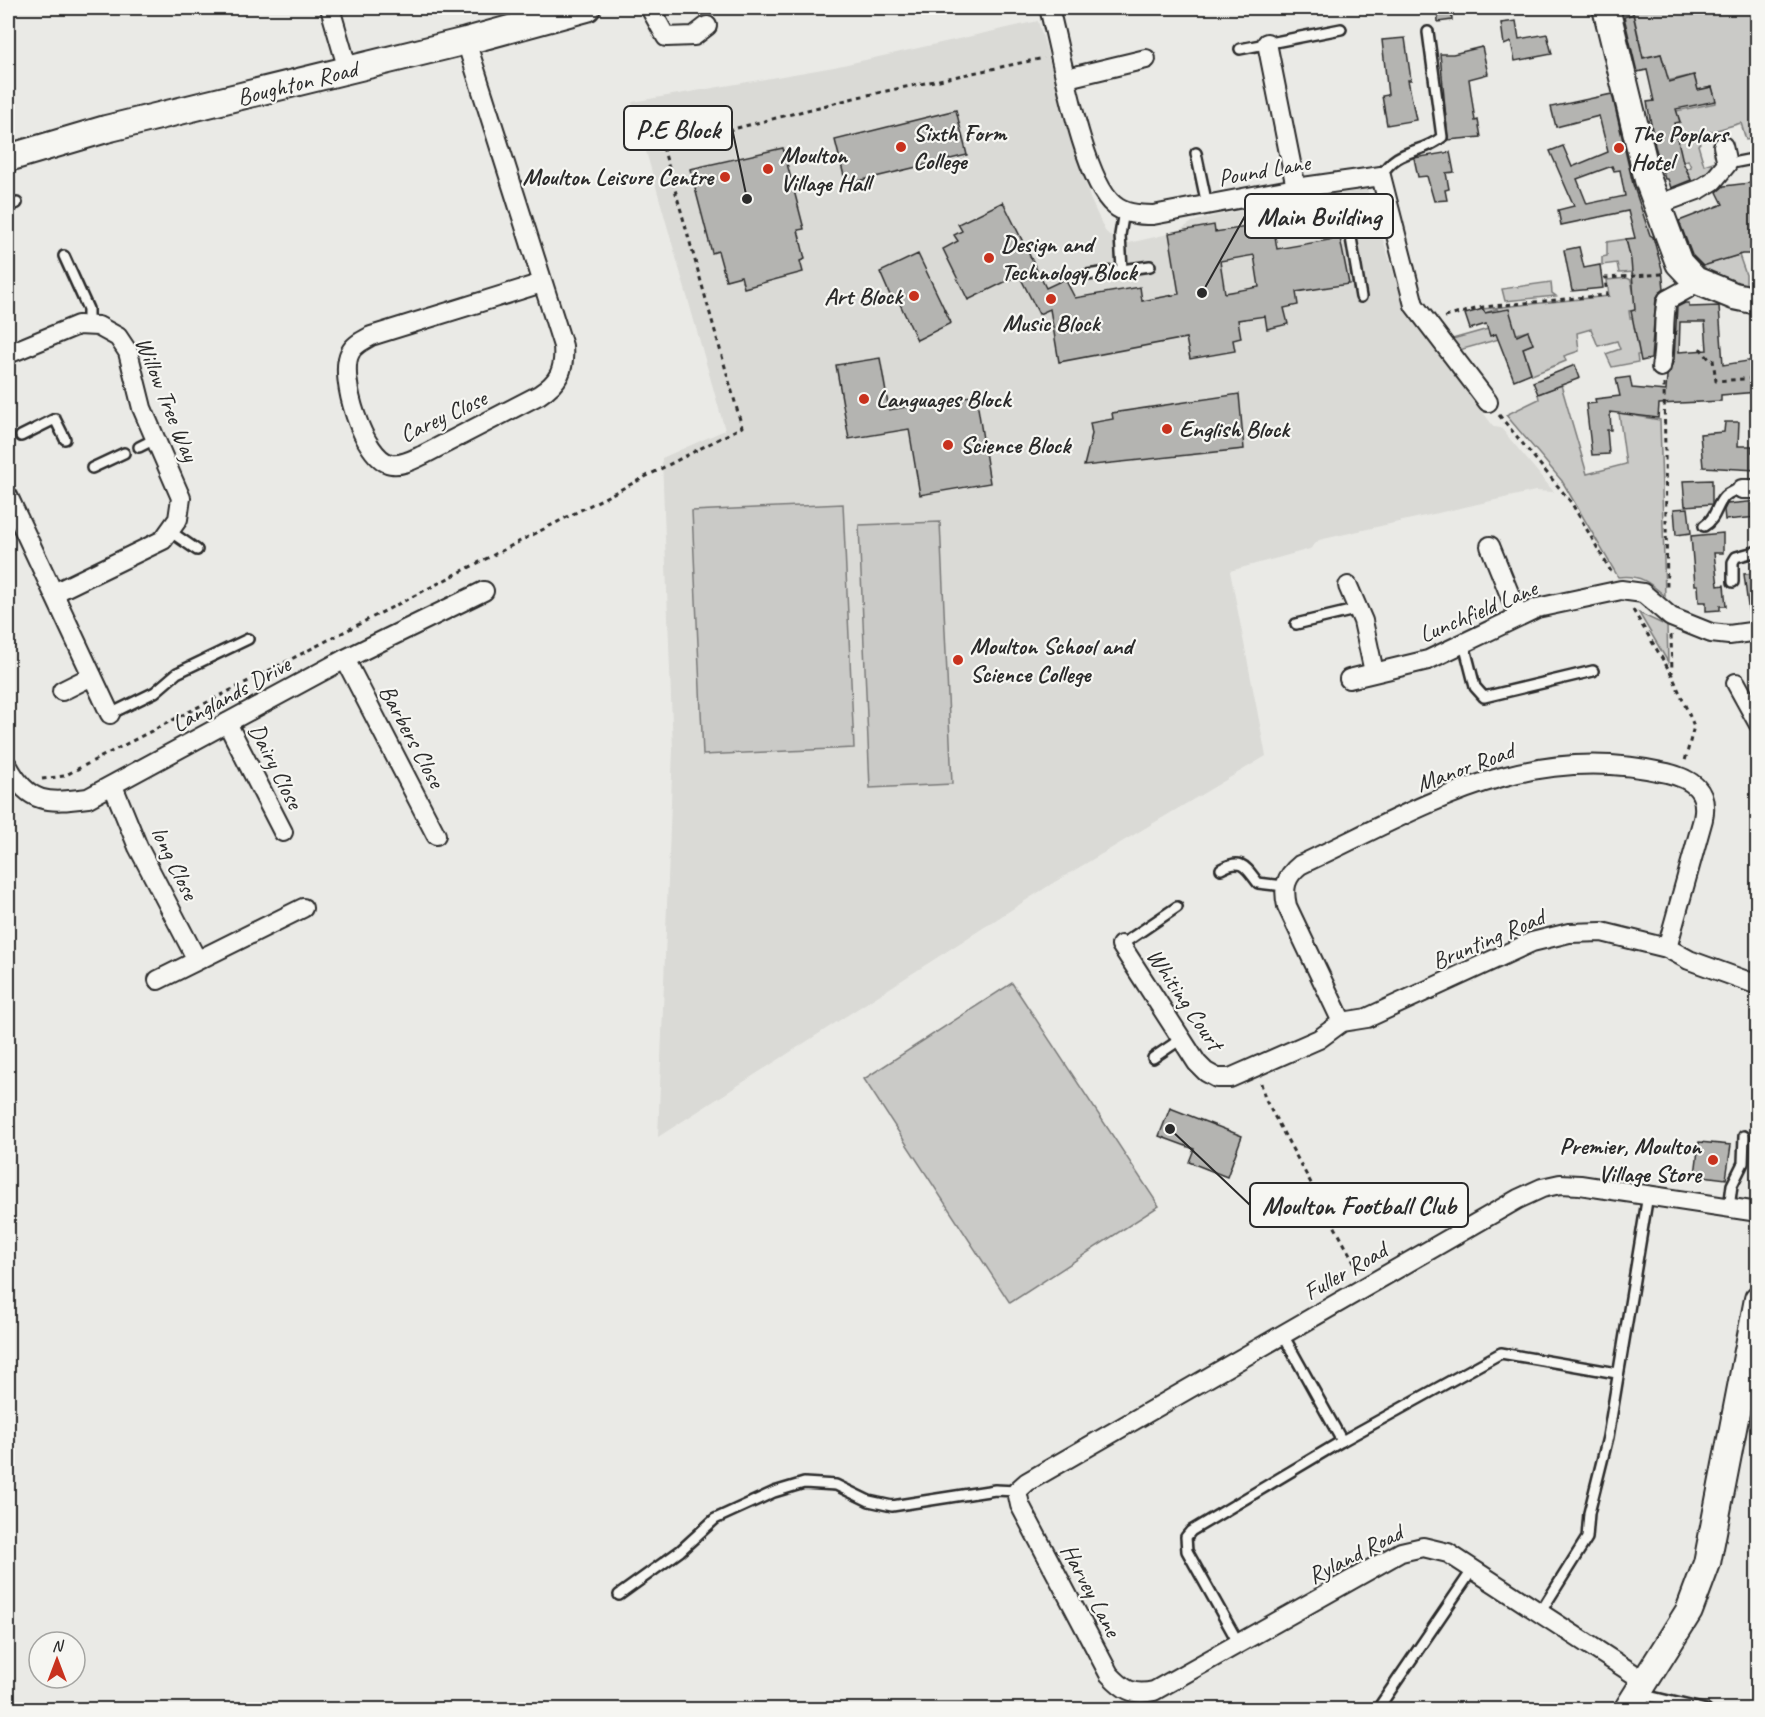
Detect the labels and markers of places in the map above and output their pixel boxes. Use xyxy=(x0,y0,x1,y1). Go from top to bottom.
callout: P.E Block xyxy=(624,106,732,150)
place label: Sixth Form College xyxy=(913,118,1007,176)
place label: The Poplars Hotel xyxy=(1631,119,1730,177)
place label: Moulton Village Hall xyxy=(780,140,875,198)
marker: Sixth Form College xyxy=(894,140,908,154)
marker: The Poplars Hotel xyxy=(1612,141,1626,155)
place label: Moulton Leisure Centre xyxy=(522,162,715,192)
marker: Moulton Village Hall xyxy=(761,162,775,176)
marker: Moulton Leisure Centre xyxy=(718,170,732,184)
callout: Main Building xyxy=(1245,194,1393,238)
place label: Design and Technology Block xyxy=(1001,229,1138,287)
marker: Design and Technology Block xyxy=(982,251,996,265)
place label: Art Block xyxy=(824,281,904,311)
marker: Art Block xyxy=(907,289,921,303)
marker: Music Block xyxy=(1044,292,1058,306)
place label: Music Block xyxy=(1003,308,1101,338)
place label: Languages Block xyxy=(876,384,1012,414)
marker: Languages Block xyxy=(857,392,871,406)
place label: English Block xyxy=(1179,414,1291,444)
marker: English Block xyxy=(1160,422,1174,436)
place label: Science Block xyxy=(960,430,1072,460)
marker: Science Block xyxy=(941,438,955,452)
place label: Moulton School and Science College xyxy=(970,631,1137,689)
marker: Moulton School and Science College xyxy=(951,653,965,667)
place label: Premier, Moulton Village Store xyxy=(1560,1131,1703,1189)
marker: Premier, Moulton Village Store xyxy=(1706,1153,1720,1167)
callout: Moulton Football Club xyxy=(1250,1183,1468,1227)

